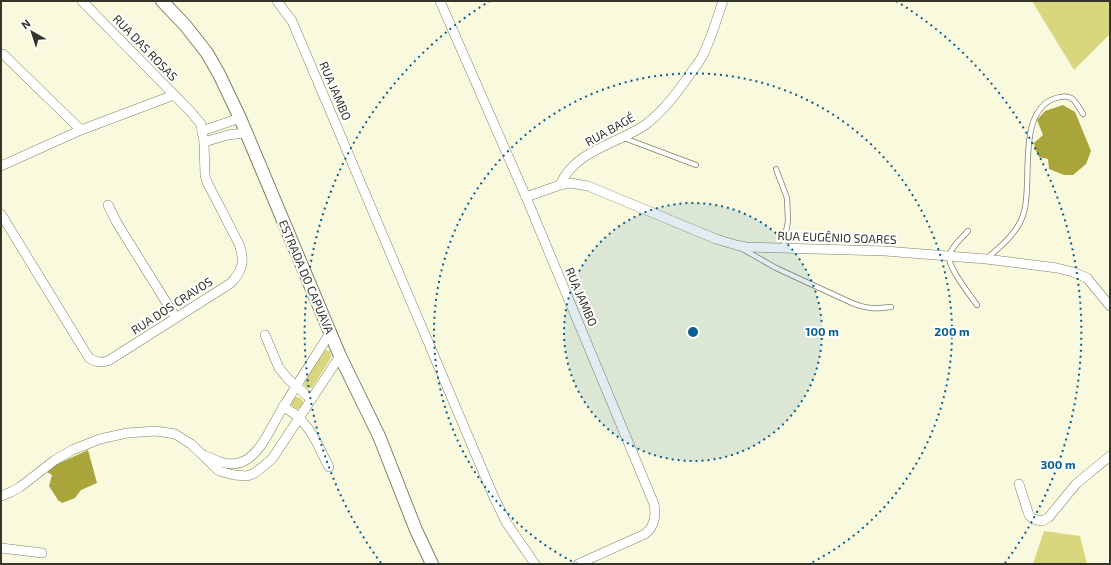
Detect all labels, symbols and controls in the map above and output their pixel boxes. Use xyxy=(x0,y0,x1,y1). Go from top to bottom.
street label: RUA DAS ROSAS xyxy=(111,11,181,83)
north arrow xyxy=(12,12,52,52)
text: N xyxy=(18,16,33,31)
street label: RUA JAMBO xyxy=(317,59,355,122)
street label: RUA BAGÉ xyxy=(582,110,637,148)
street label: ESTRADA DO CAPUAVA xyxy=(277,217,337,336)
street label: RUA EUGÊNIO SOARES xyxy=(777,228,897,246)
street label: RUA JAMBO xyxy=(563,265,601,328)
street label: RUA DOS CRAVOS xyxy=(128,274,215,337)
text: 100 m xyxy=(805,324,839,338)
text: 200 m xyxy=(934,324,970,338)
centre of rings xyxy=(686,325,700,339)
text: 300 m xyxy=(1040,457,1076,471)

